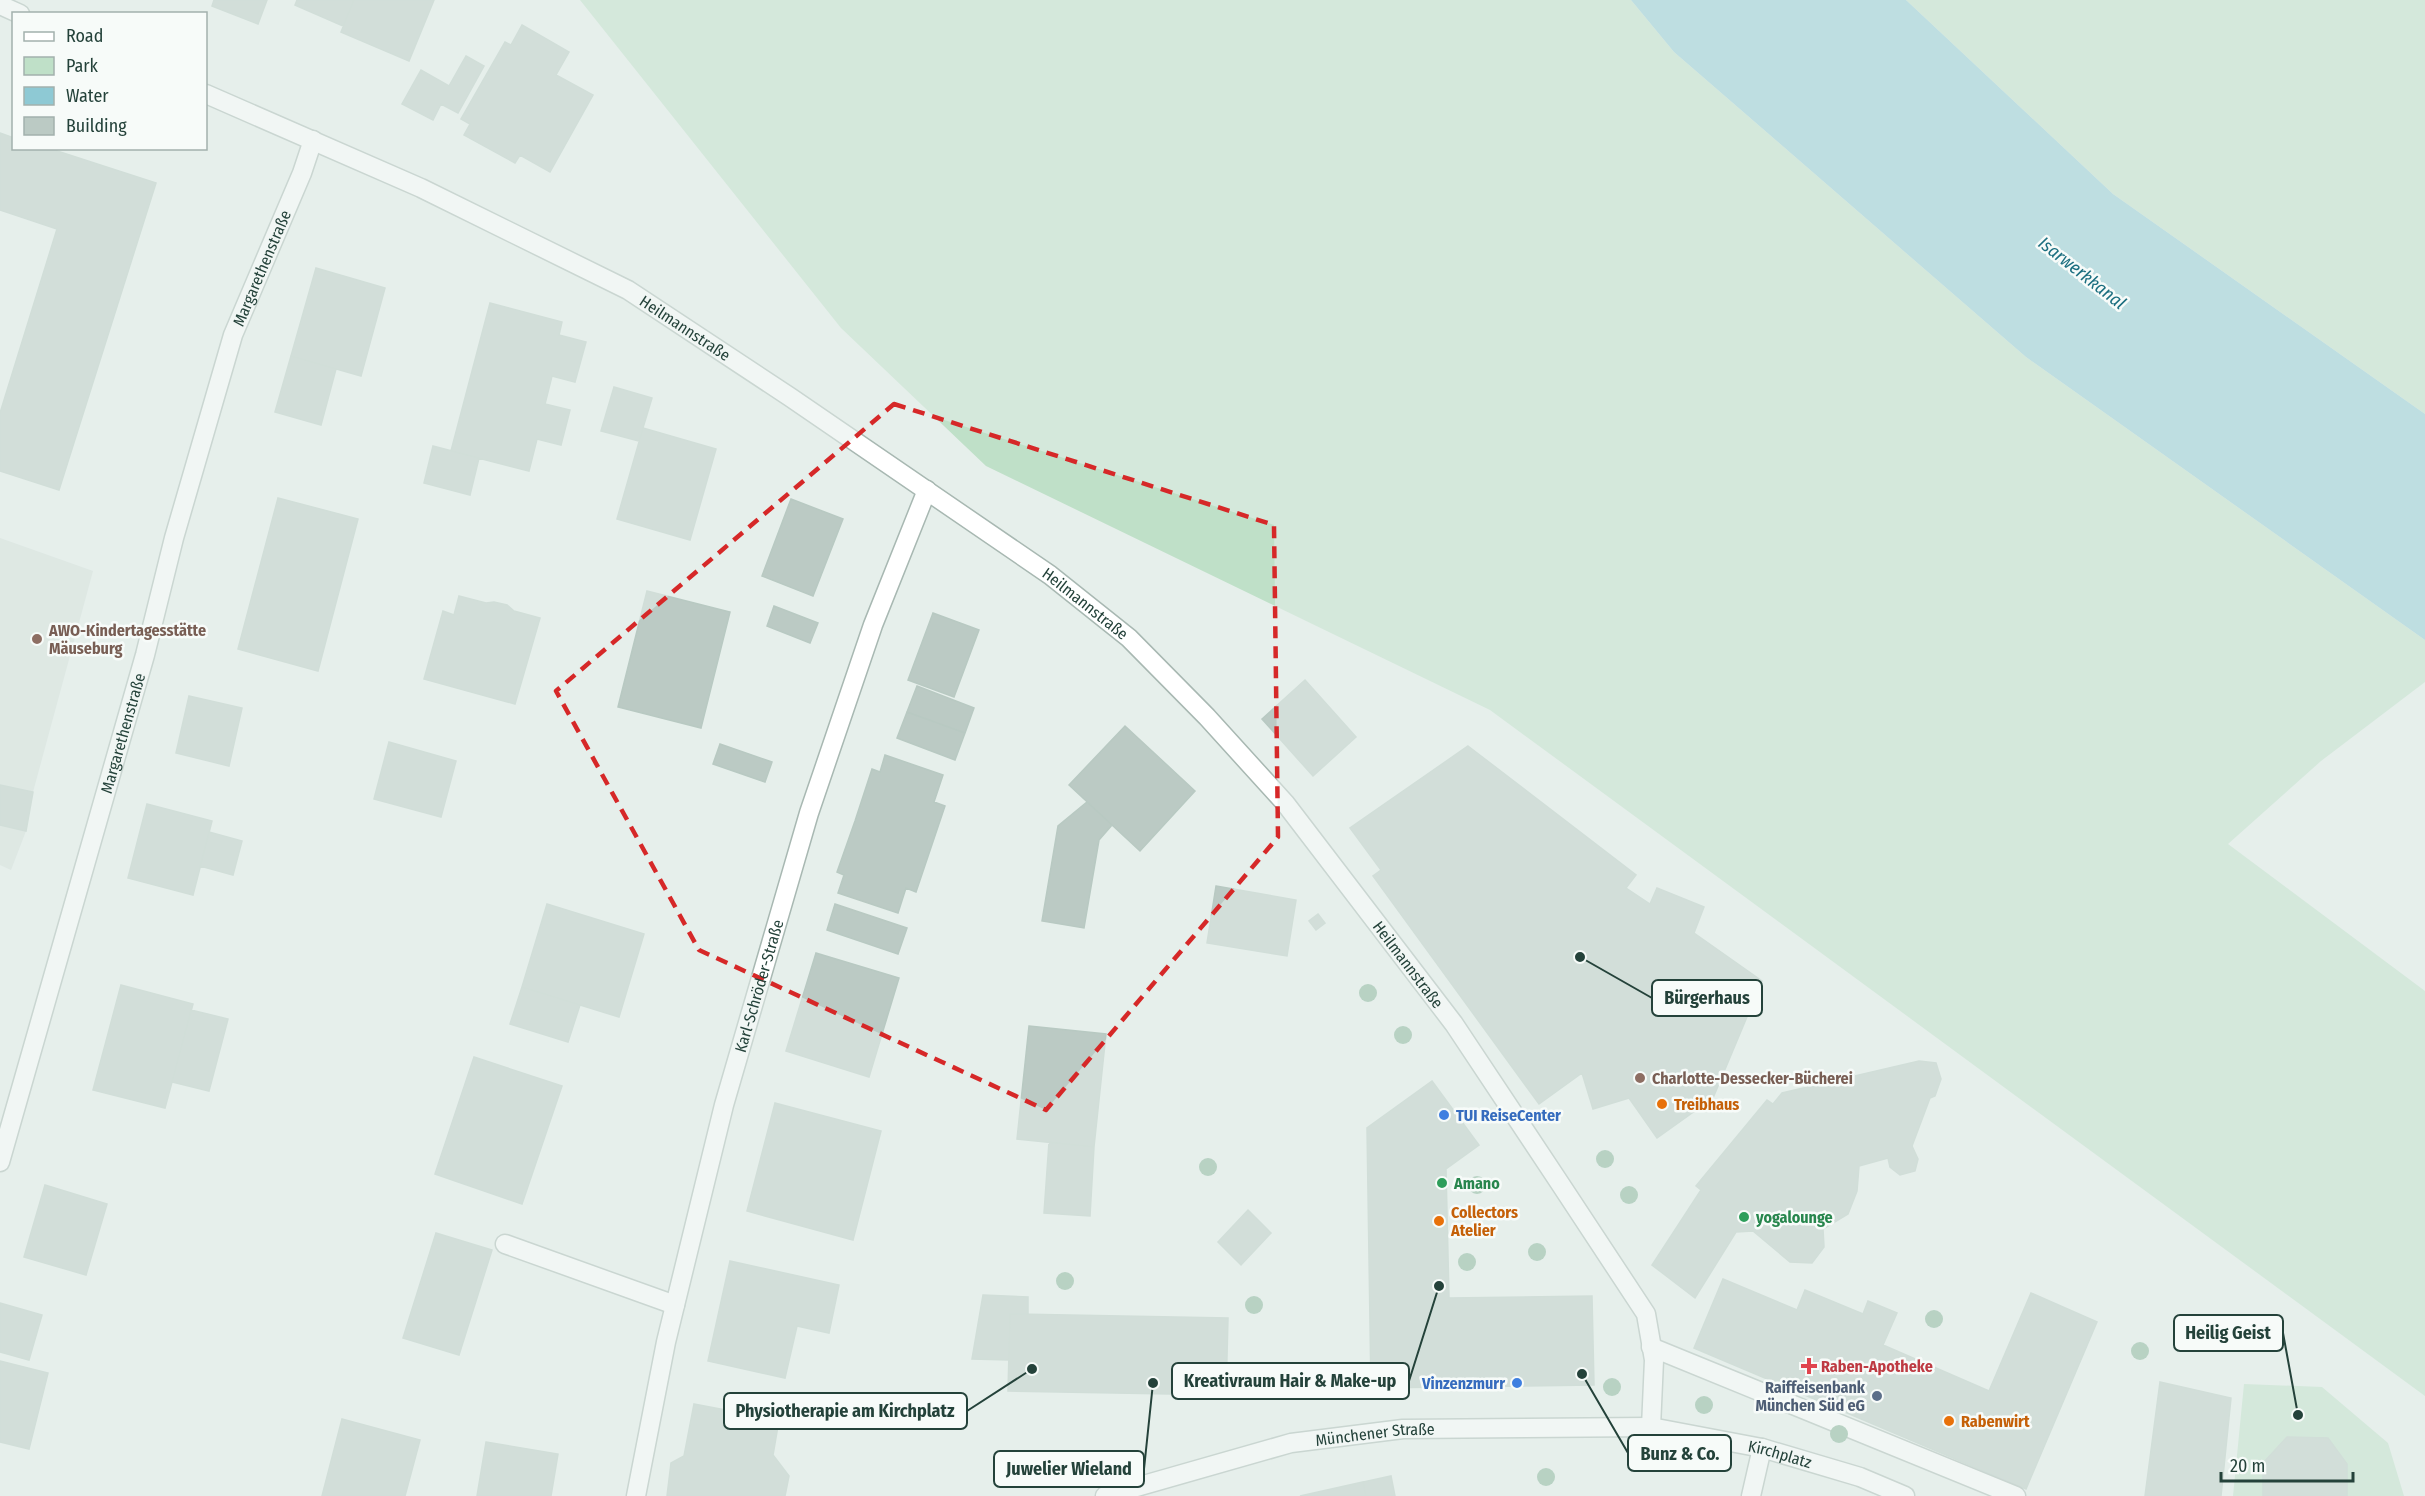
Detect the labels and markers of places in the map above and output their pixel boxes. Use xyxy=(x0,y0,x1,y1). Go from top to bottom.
place label: AWO-Kindertagesstätte Mäuseburg xyxy=(48,621,206,658)
marker: AWO-Kindertagesstätte Mäuseburg xyxy=(30,632,44,646)
callout: Bürgerhaus xyxy=(1652,980,1762,1016)
place label: Charlotte-Dessecker-Bücherei xyxy=(1652,1069,1853,1088)
marker: Charlotte-Dessecker-Bücherei xyxy=(1633,1071,1647,1085)
place label: Treibhaus xyxy=(1674,1095,1739,1114)
marker: Treibhaus xyxy=(1655,1097,1669,1111)
place label: TUI ReiseCenter xyxy=(1456,1106,1561,1125)
marker: TUI ReiseCenter xyxy=(1437,1108,1451,1122)
place label: Amano xyxy=(1453,1174,1500,1193)
marker: Amano xyxy=(1435,1176,1449,1190)
place label: Collectors Atelier xyxy=(1450,1203,1518,1240)
place label: yogalounge xyxy=(1755,1208,1833,1227)
marker: yogalounge xyxy=(1737,1210,1751,1224)
marker: Collectors Atelier xyxy=(1432,1214,1446,1228)
callout: Heilig Geist xyxy=(2174,1315,2283,1351)
place label: Raben-Apotheke xyxy=(1821,1357,1933,1376)
marker: Raben-Apotheke xyxy=(1802,1359,1816,1373)
callout: Kreativraum Hair & Make-up xyxy=(1172,1363,1409,1399)
place label: Vinzenzmurr xyxy=(1421,1374,1505,1393)
marker: Vinzenzmurr xyxy=(1510,1376,1524,1390)
place label: Raiffeisenbank München Süd eG xyxy=(1755,1378,1866,1415)
marker: Raiffeisenbank München Süd eG xyxy=(1870,1389,1884,1403)
callout: Physiotherapie am Kirchplatz xyxy=(724,1393,967,1429)
place label: Rabenwirt xyxy=(1961,1412,2030,1431)
marker: Rabenwirt xyxy=(1942,1414,1956,1428)
callout: Bunz & Co. xyxy=(1628,1435,1731,1471)
callout: Juwelier Wieland xyxy=(994,1451,1144,1487)

